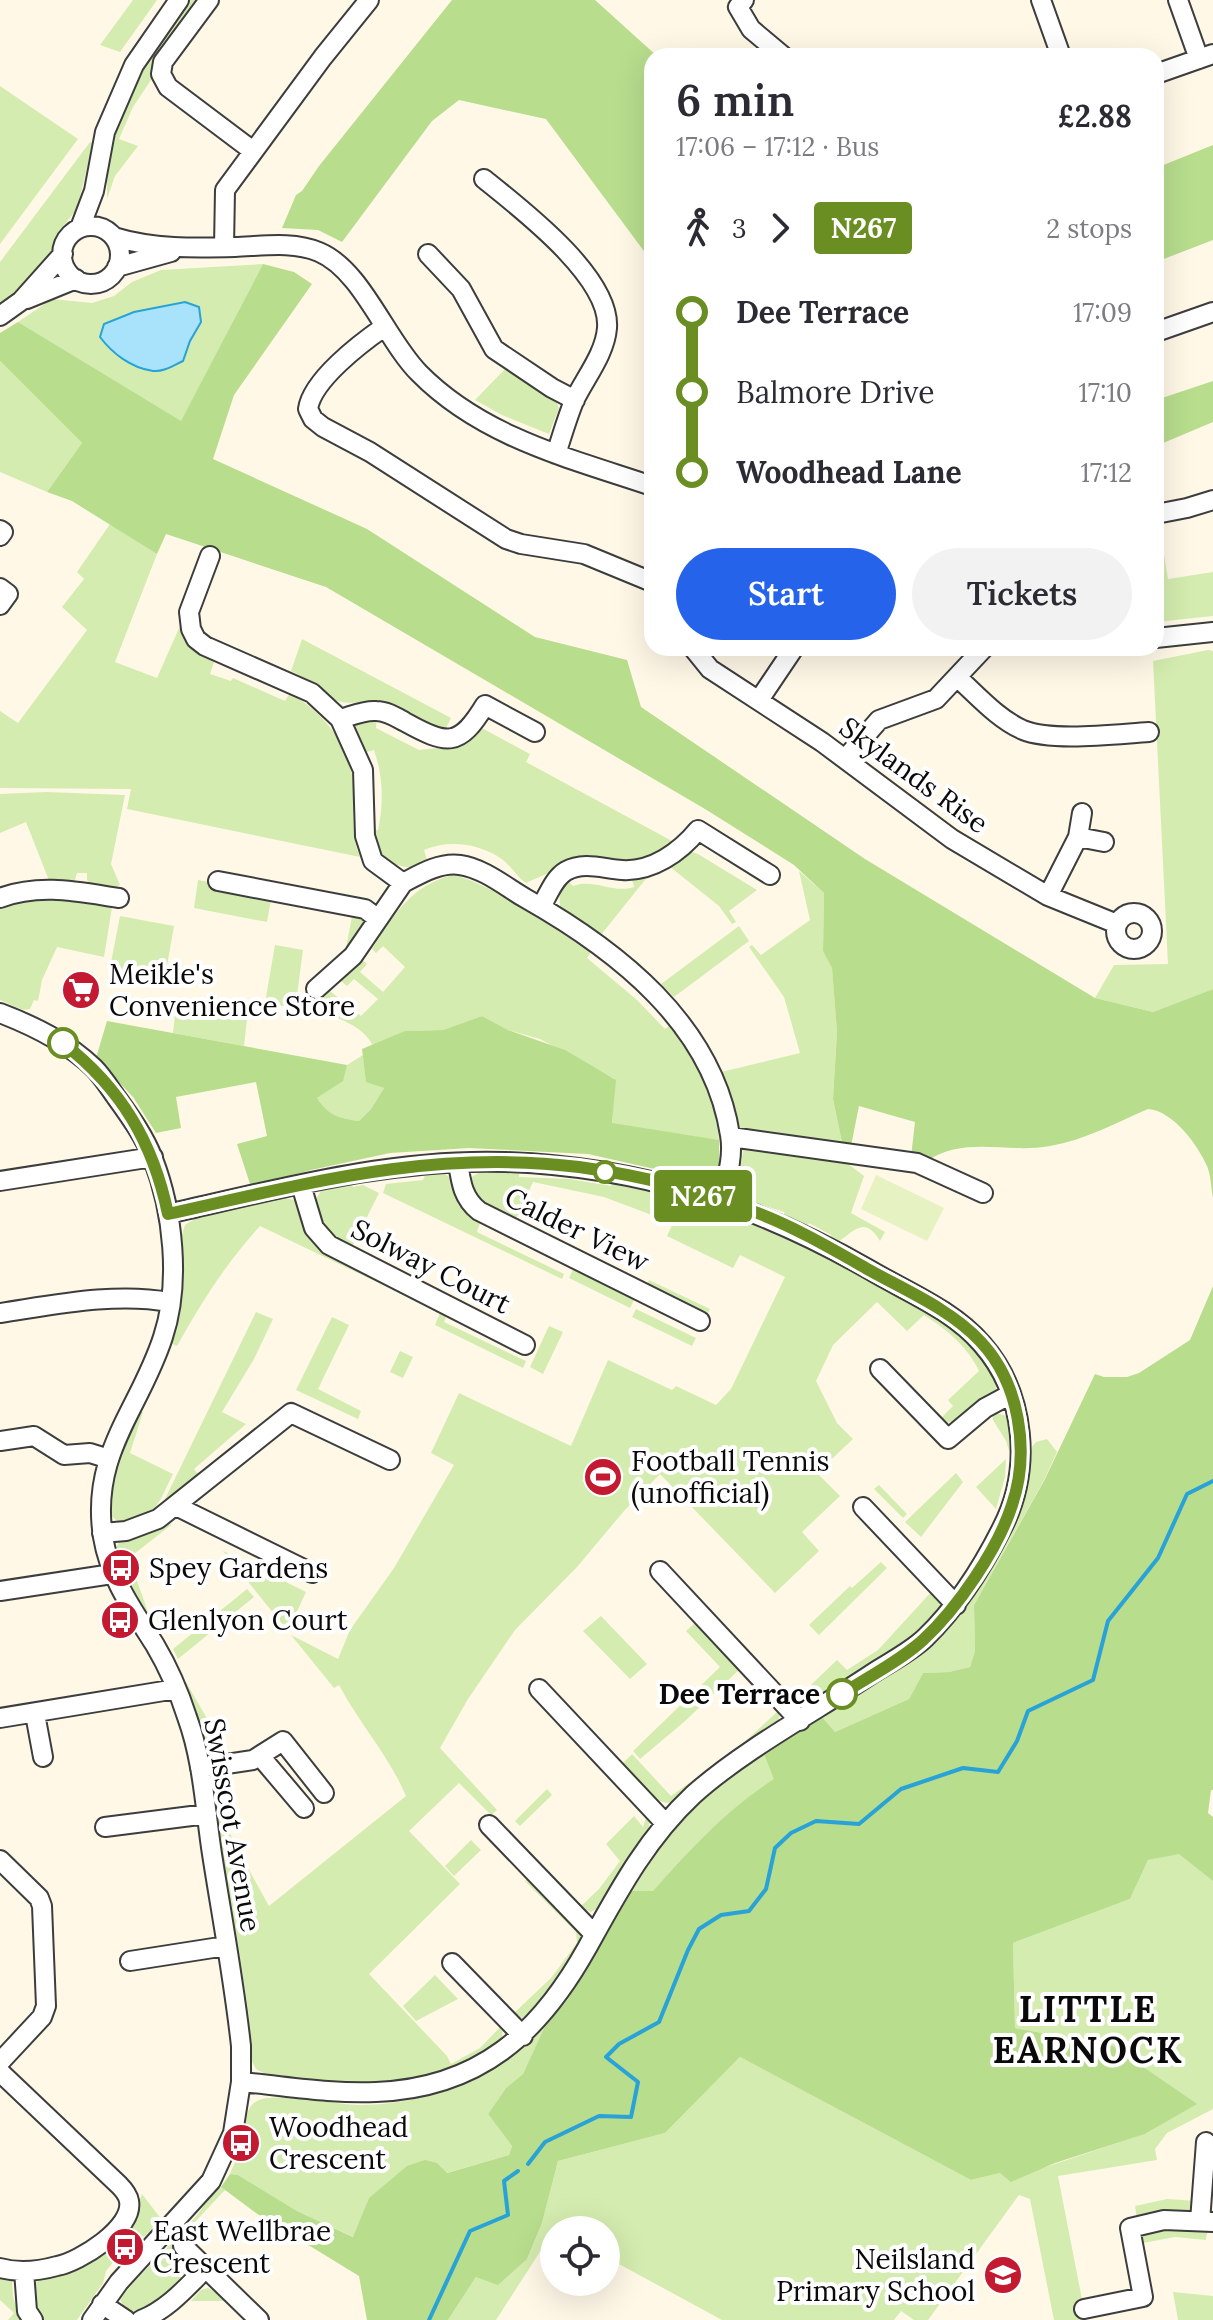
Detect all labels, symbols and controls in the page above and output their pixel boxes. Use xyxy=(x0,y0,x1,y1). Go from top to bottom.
text: 6 min xyxy=(676,72,794,128)
text: £2.88 xyxy=(1058,97,1132,135)
text: 17:06 – 17:12 · Bus xyxy=(676,130,879,163)
icon: walk xyxy=(676,206,720,250)
icon: forward xyxy=(758,206,802,250)
text: N267 xyxy=(830,210,896,246)
text: 3 xyxy=(732,212,746,245)
text: 2 stops xyxy=(1046,212,1132,245)
text: Dee Terrace xyxy=(736,293,909,331)
text: 17:09 xyxy=(1073,296,1132,329)
text: Balmore Drive xyxy=(736,373,935,411)
text: 17:10 xyxy=(1078,376,1132,409)
text: Woodhead Lane xyxy=(736,453,962,491)
text: 17:12 xyxy=(1081,456,1132,489)
button: Start xyxy=(676,548,896,640)
button: Tickets xyxy=(912,548,1132,640)
street label: Skylands Rise xyxy=(833,709,995,841)
place label: Meikle's Convenience Store xyxy=(109,956,355,1024)
supermarket icon: Meikle's Convenience Store xyxy=(60,969,102,1011)
unlabelled marker xyxy=(48,1028,78,1058)
unlabelled marker xyxy=(594,1161,616,1183)
line badge: N267 xyxy=(647,1170,759,1222)
text: N267 xyxy=(670,1178,736,1214)
street label: Calder View xyxy=(499,1179,656,1280)
street label: Solway Court xyxy=(345,1210,517,1322)
place label: Football Tennis (unofficial) xyxy=(631,1443,829,1511)
sports icon: Football Tennis (unofficial) xyxy=(582,1456,624,1498)
bus stop icon: Spey Gardens xyxy=(100,1547,142,1589)
place label: Spey Gardens xyxy=(149,1550,328,1586)
bus stop icon: Glenlyon Court xyxy=(99,1599,141,1641)
place label: Glenlyon Court xyxy=(148,1602,348,1638)
place label: Dee Terrace xyxy=(658,1676,820,1712)
marker: Dee Terrace xyxy=(827,1679,857,1709)
street label: Swisscot Avenue xyxy=(196,1715,270,1935)
district label: LITTLE EARNOCK xyxy=(993,1986,1183,2073)
place label: Woodhead Crescent xyxy=(269,2109,408,2177)
bus stop icon: Woodhead Crescent xyxy=(220,2122,262,2164)
place label: East Wellbrae Crescent xyxy=(153,2213,331,2281)
map controls xyxy=(540,2216,620,2296)
button: locate xyxy=(540,2216,620,2296)
bus stop icon: East Wellbrae Crescent xyxy=(104,2226,146,2268)
place label: Neilsland Primary School xyxy=(776,2241,975,2309)
school or university icon: Neilsland Primary School xyxy=(982,2254,1024,2296)

